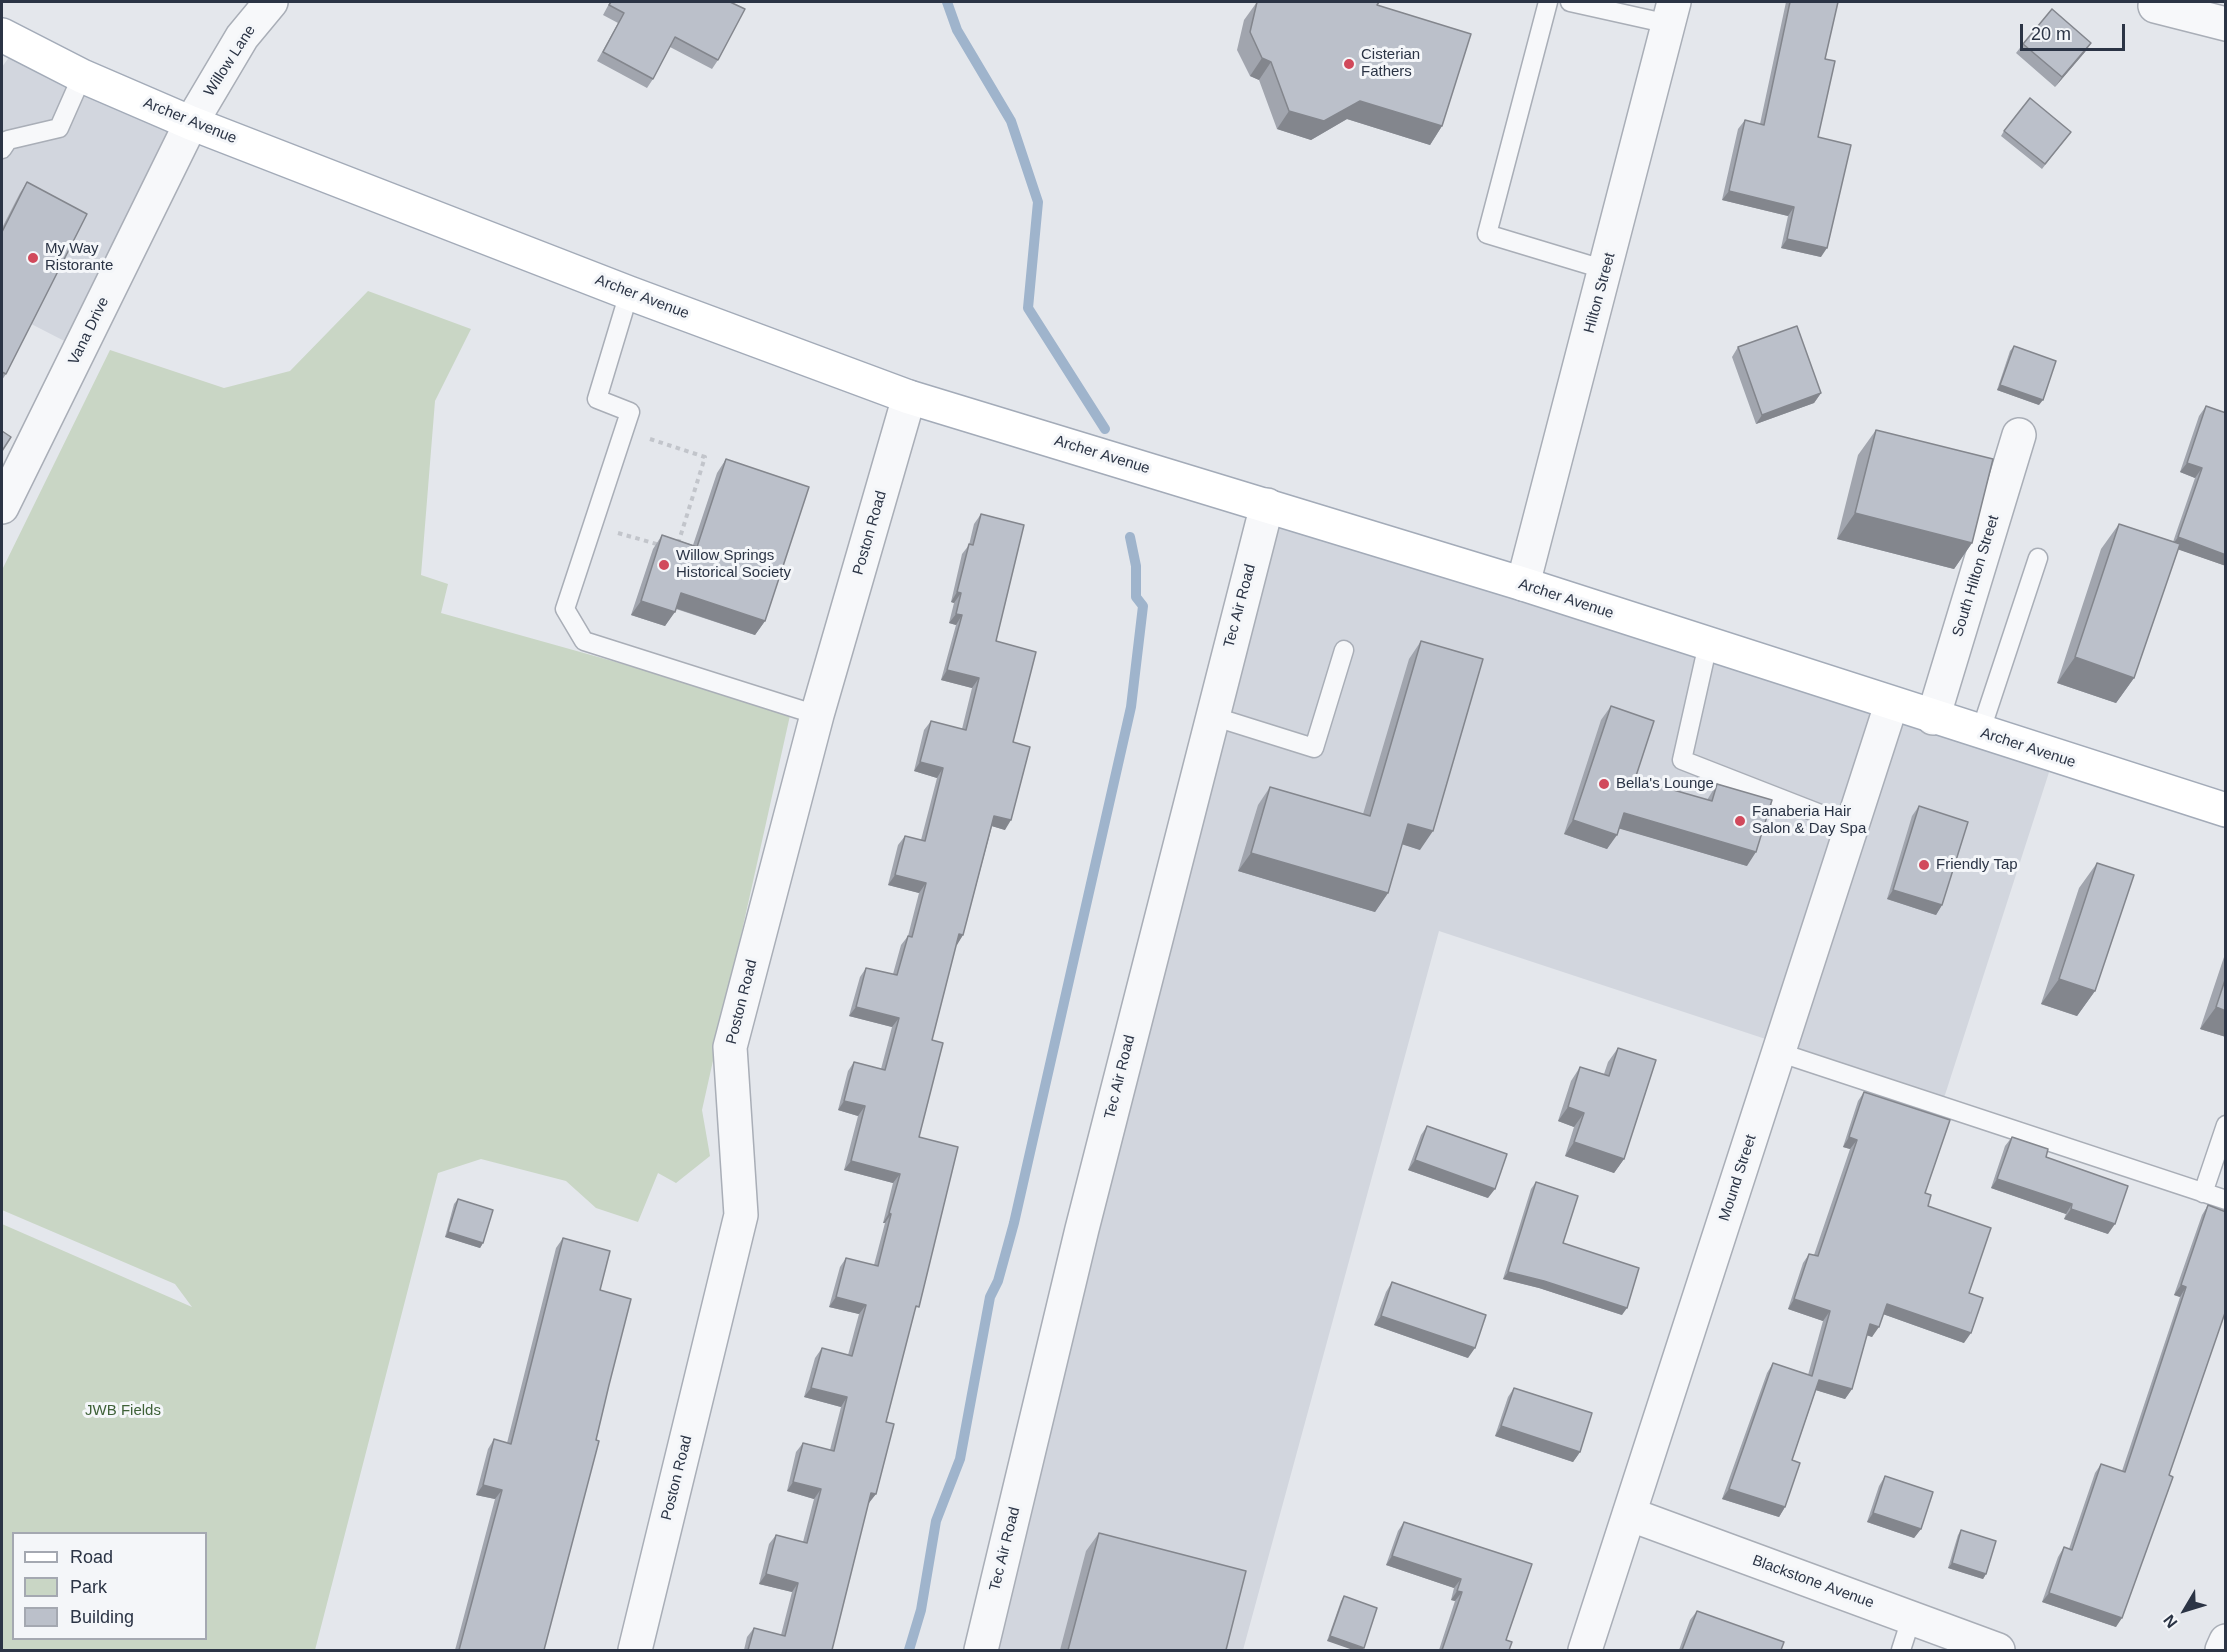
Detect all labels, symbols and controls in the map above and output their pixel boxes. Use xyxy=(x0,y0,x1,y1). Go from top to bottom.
scale bar xyxy=(2023,12,2128,50)
street label: Willow Lane xyxy=(200,22,260,100)
text: 20 m xyxy=(2031,24,2071,44)
place label: Cisterian Fathers xyxy=(1361,46,1420,81)
marker: Cisterian Fathers xyxy=(1342,57,1356,71)
street label: Archer Avenue xyxy=(141,94,239,148)
place label: My Way Ristorante xyxy=(45,240,113,275)
marker: My Way Ristorante xyxy=(26,251,40,265)
street label: Hilton Street xyxy=(1581,251,1619,335)
street label: Archer Avenue xyxy=(593,271,691,323)
street label: Vana Drive xyxy=(65,294,113,368)
street label: Archer Avenue xyxy=(1052,432,1152,478)
street label: Poston Road xyxy=(849,489,891,577)
street label: South Hilton Street xyxy=(1949,513,2003,639)
place label: Willow Springs Historical Society xyxy=(676,547,791,582)
marker: Willow Springs Historical Society xyxy=(657,558,671,572)
street label: Tec Air Road xyxy=(1220,562,1260,650)
street label: Archer Avenue xyxy=(1516,575,1616,623)
street label: Archer Avenue xyxy=(1978,724,2078,772)
place label: Bella's Lounge xyxy=(1616,775,1714,793)
marker: Bella's Lounge xyxy=(1597,777,1611,791)
place label: Fanaberia Hair Salon & Day Spa xyxy=(1752,803,1866,838)
marker: Fanaberia Hair Salon & Day Spa xyxy=(1733,814,1747,828)
place label: Friendly Tap xyxy=(1936,856,2018,874)
marker: Friendly Tap xyxy=(1917,858,1931,872)
street label: Poston Road xyxy=(723,958,761,1046)
street label: Tec Air Road xyxy=(1101,1033,1139,1121)
street label: Mound Street xyxy=(1716,1132,1760,1224)
park label: JWB Fields xyxy=(85,1402,161,1420)
street label: Poston Road xyxy=(658,1434,696,1522)
street label: Tec Air Road xyxy=(986,1505,1024,1593)
legend xyxy=(12,1532,207,1640)
text: Road xyxy=(70,1547,113,1567)
street label: Blackstone Avenue xyxy=(1750,1552,1876,1612)
text: Park xyxy=(70,1577,107,1597)
north arrow xyxy=(2155,1580,2215,1640)
text: Building xyxy=(70,1607,134,1627)
text: N xyxy=(2160,1612,2181,1631)

